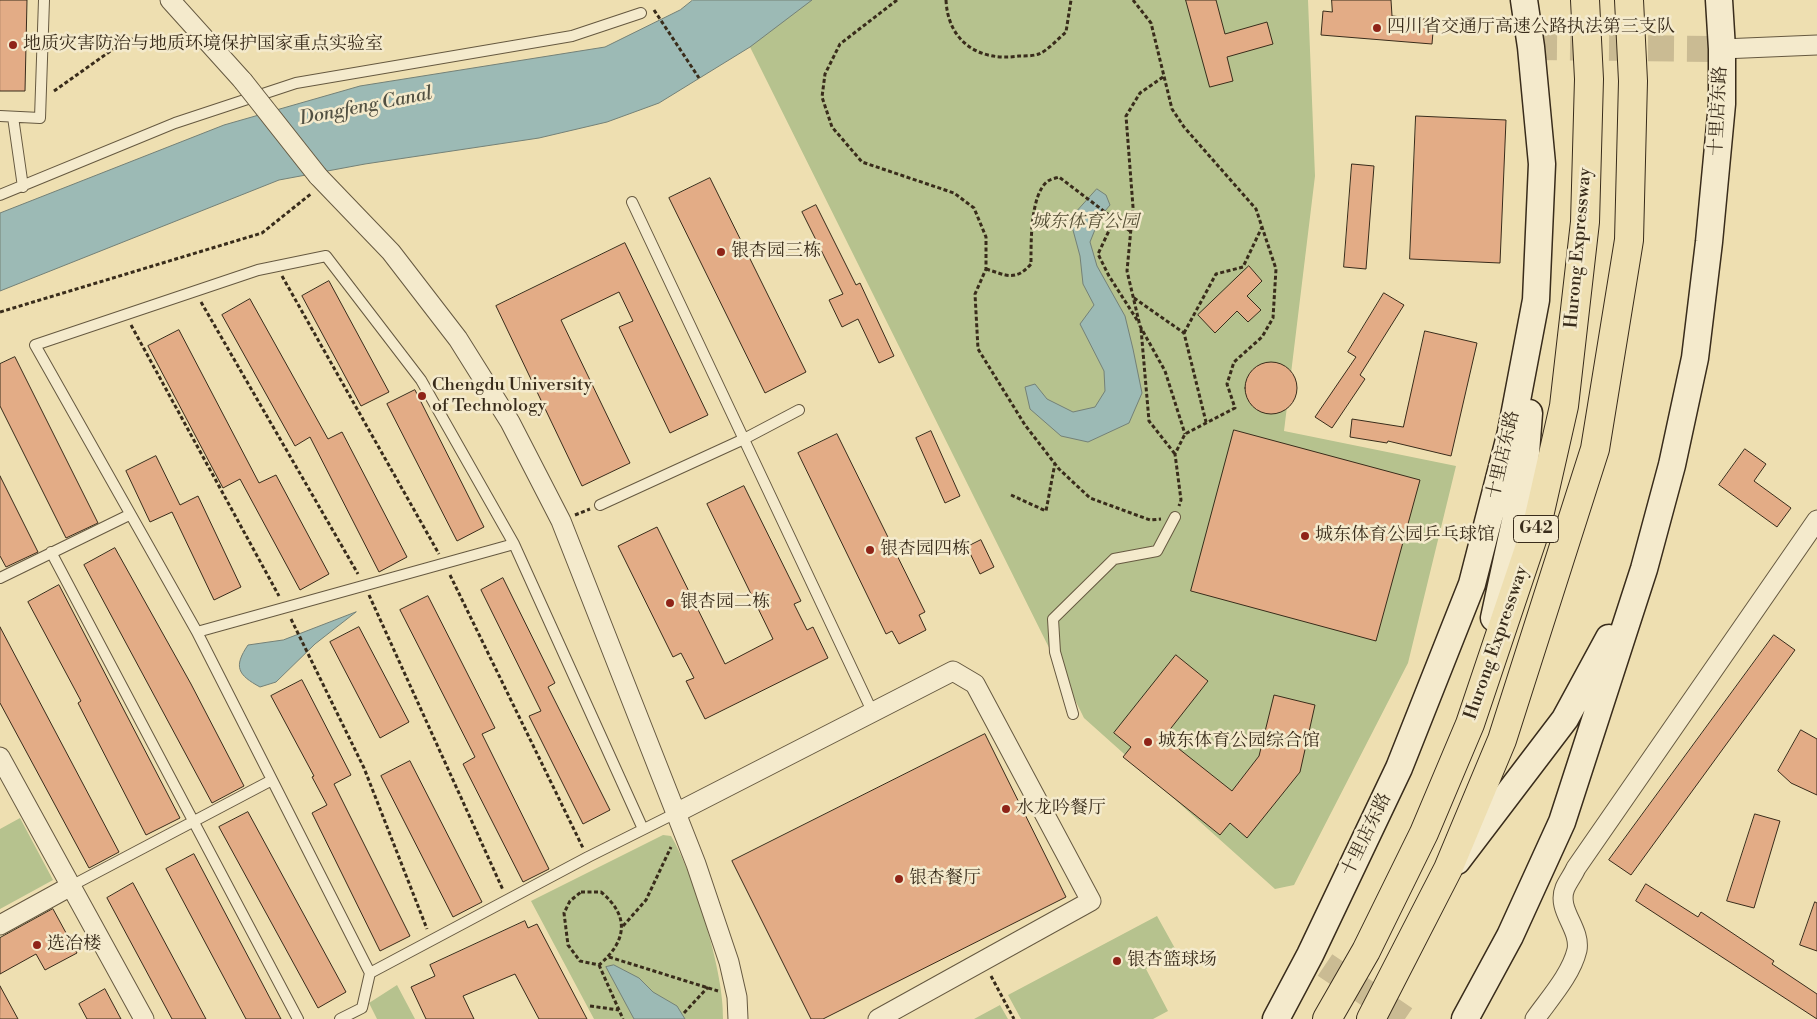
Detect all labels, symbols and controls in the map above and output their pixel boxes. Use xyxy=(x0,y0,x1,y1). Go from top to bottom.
place label: 四川省交通厅高速公路执法第三支队 xyxy=(1387,17,1675,39)
marker: 四川省交通厅高速公路执法第三支队 xyxy=(1371,22,1383,34)
place label: 地质灾害防治与地质环境保护国家重点实验室 xyxy=(23,34,383,56)
marker: 地质灾害防治与地质环境保护国家重点实验室 xyxy=(7,39,19,51)
street label: 十里店东路 xyxy=(1706,65,1732,157)
water label: Dongfeng Canal xyxy=(298,83,434,131)
street label: Hurong Expressway xyxy=(1561,167,1597,329)
park label: 城东体育公园 xyxy=(1031,212,1139,234)
place label: 银杏园三栋 xyxy=(731,241,821,263)
marker: 银杏园三栋 xyxy=(715,246,727,258)
place label: Chengdu University of Technology xyxy=(432,375,592,418)
marker: Chengdu University of Technology xyxy=(416,390,428,402)
street label: 十里店东路 xyxy=(1483,409,1525,501)
road number: G42 xyxy=(1514,516,1558,542)
place label: 城东体育公园乒乓球馆 xyxy=(1315,525,1495,547)
marker: 城东体育公园乒乓球馆 xyxy=(1299,530,1311,542)
place label: 银杏园四栋 xyxy=(880,539,970,561)
marker: 银杏园四栋 xyxy=(864,544,876,556)
street label: Hurong Expressway xyxy=(1461,563,1533,723)
place label: 银杏园二栋 xyxy=(680,592,770,614)
marker: 银杏园二栋 xyxy=(664,597,676,609)
place label: 城东体育公园综合馆 xyxy=(1158,731,1320,753)
marker: 城东体育公园综合馆 xyxy=(1142,736,1154,748)
street label: 十里店东路 xyxy=(1338,790,1396,880)
place label: 水龙吟餐厅 xyxy=(1016,798,1106,820)
marker: 水龙吟餐厅 xyxy=(1000,803,1012,815)
place label: 银杏餐厅 xyxy=(909,868,981,890)
marker: 银杏餐厅 xyxy=(893,873,905,885)
place label: 选冶楼 xyxy=(47,934,101,956)
marker: 选冶楼 xyxy=(31,939,43,951)
place label: 银杏篮球场 xyxy=(1127,950,1217,972)
marker: 银杏篮球场 xyxy=(1111,955,1123,967)

